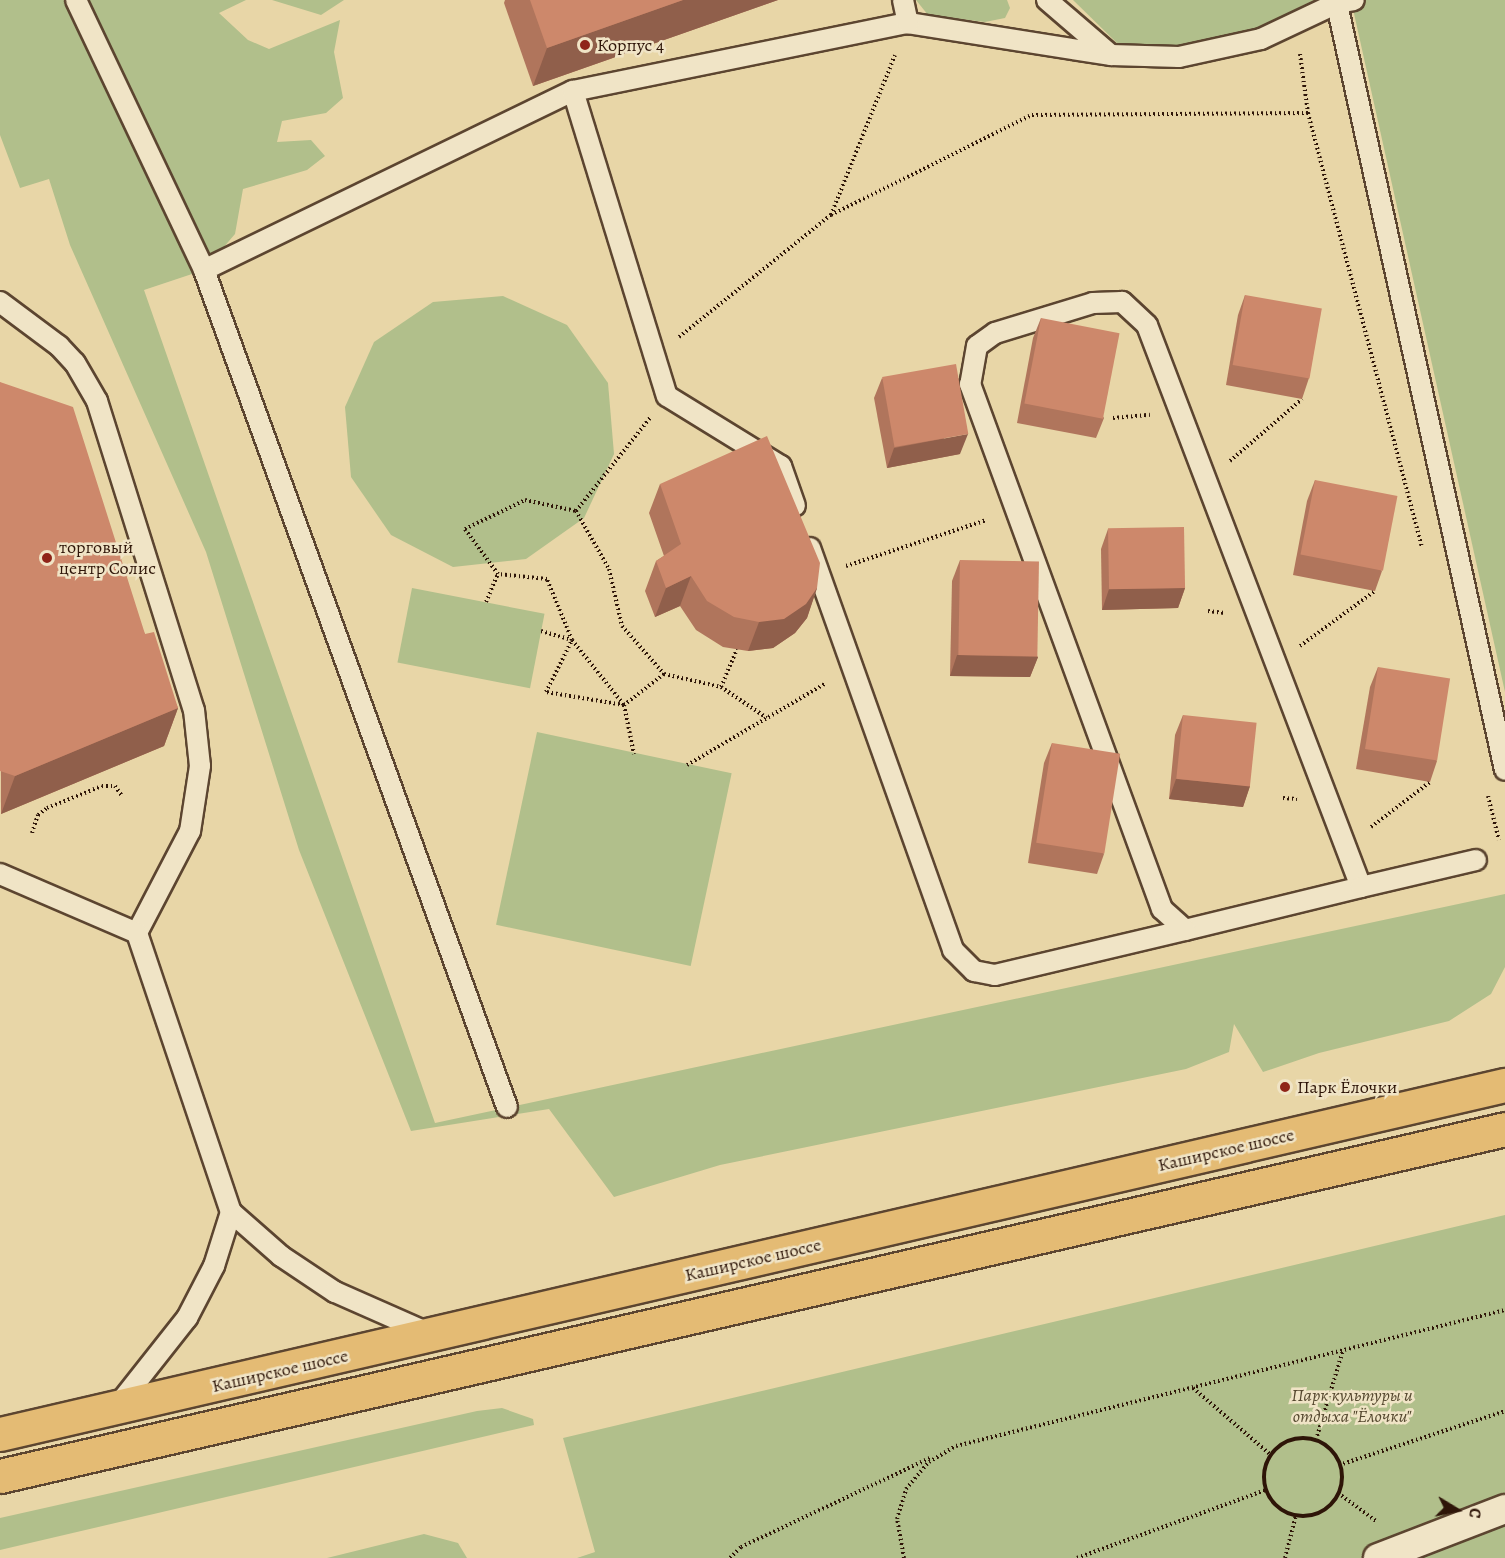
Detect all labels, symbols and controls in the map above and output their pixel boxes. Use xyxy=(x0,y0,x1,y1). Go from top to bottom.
place label: Корпус 4 xyxy=(597,34,664,56)
marker: Корпус 4 xyxy=(578,38,592,52)
place label: торговый центр Солис xyxy=(59,537,156,580)
marker: торговый центр Солис xyxy=(40,551,54,565)
place label: Парк Ёлочки xyxy=(1297,1076,1397,1098)
marker: Парк Ёлочки xyxy=(1278,1080,1292,1094)
street label: Каширское шоссе xyxy=(1156,1124,1296,1176)
street label: Каширское шоссе xyxy=(683,1234,823,1286)
street label: Каширское шоссе xyxy=(210,1345,350,1397)
park label: Парк культуры и отдыха "Ёлочки" xyxy=(1291,1385,1413,1428)
north arrow xyxy=(1427,1480,1487,1540)
text: С xyxy=(1463,1506,1486,1520)

